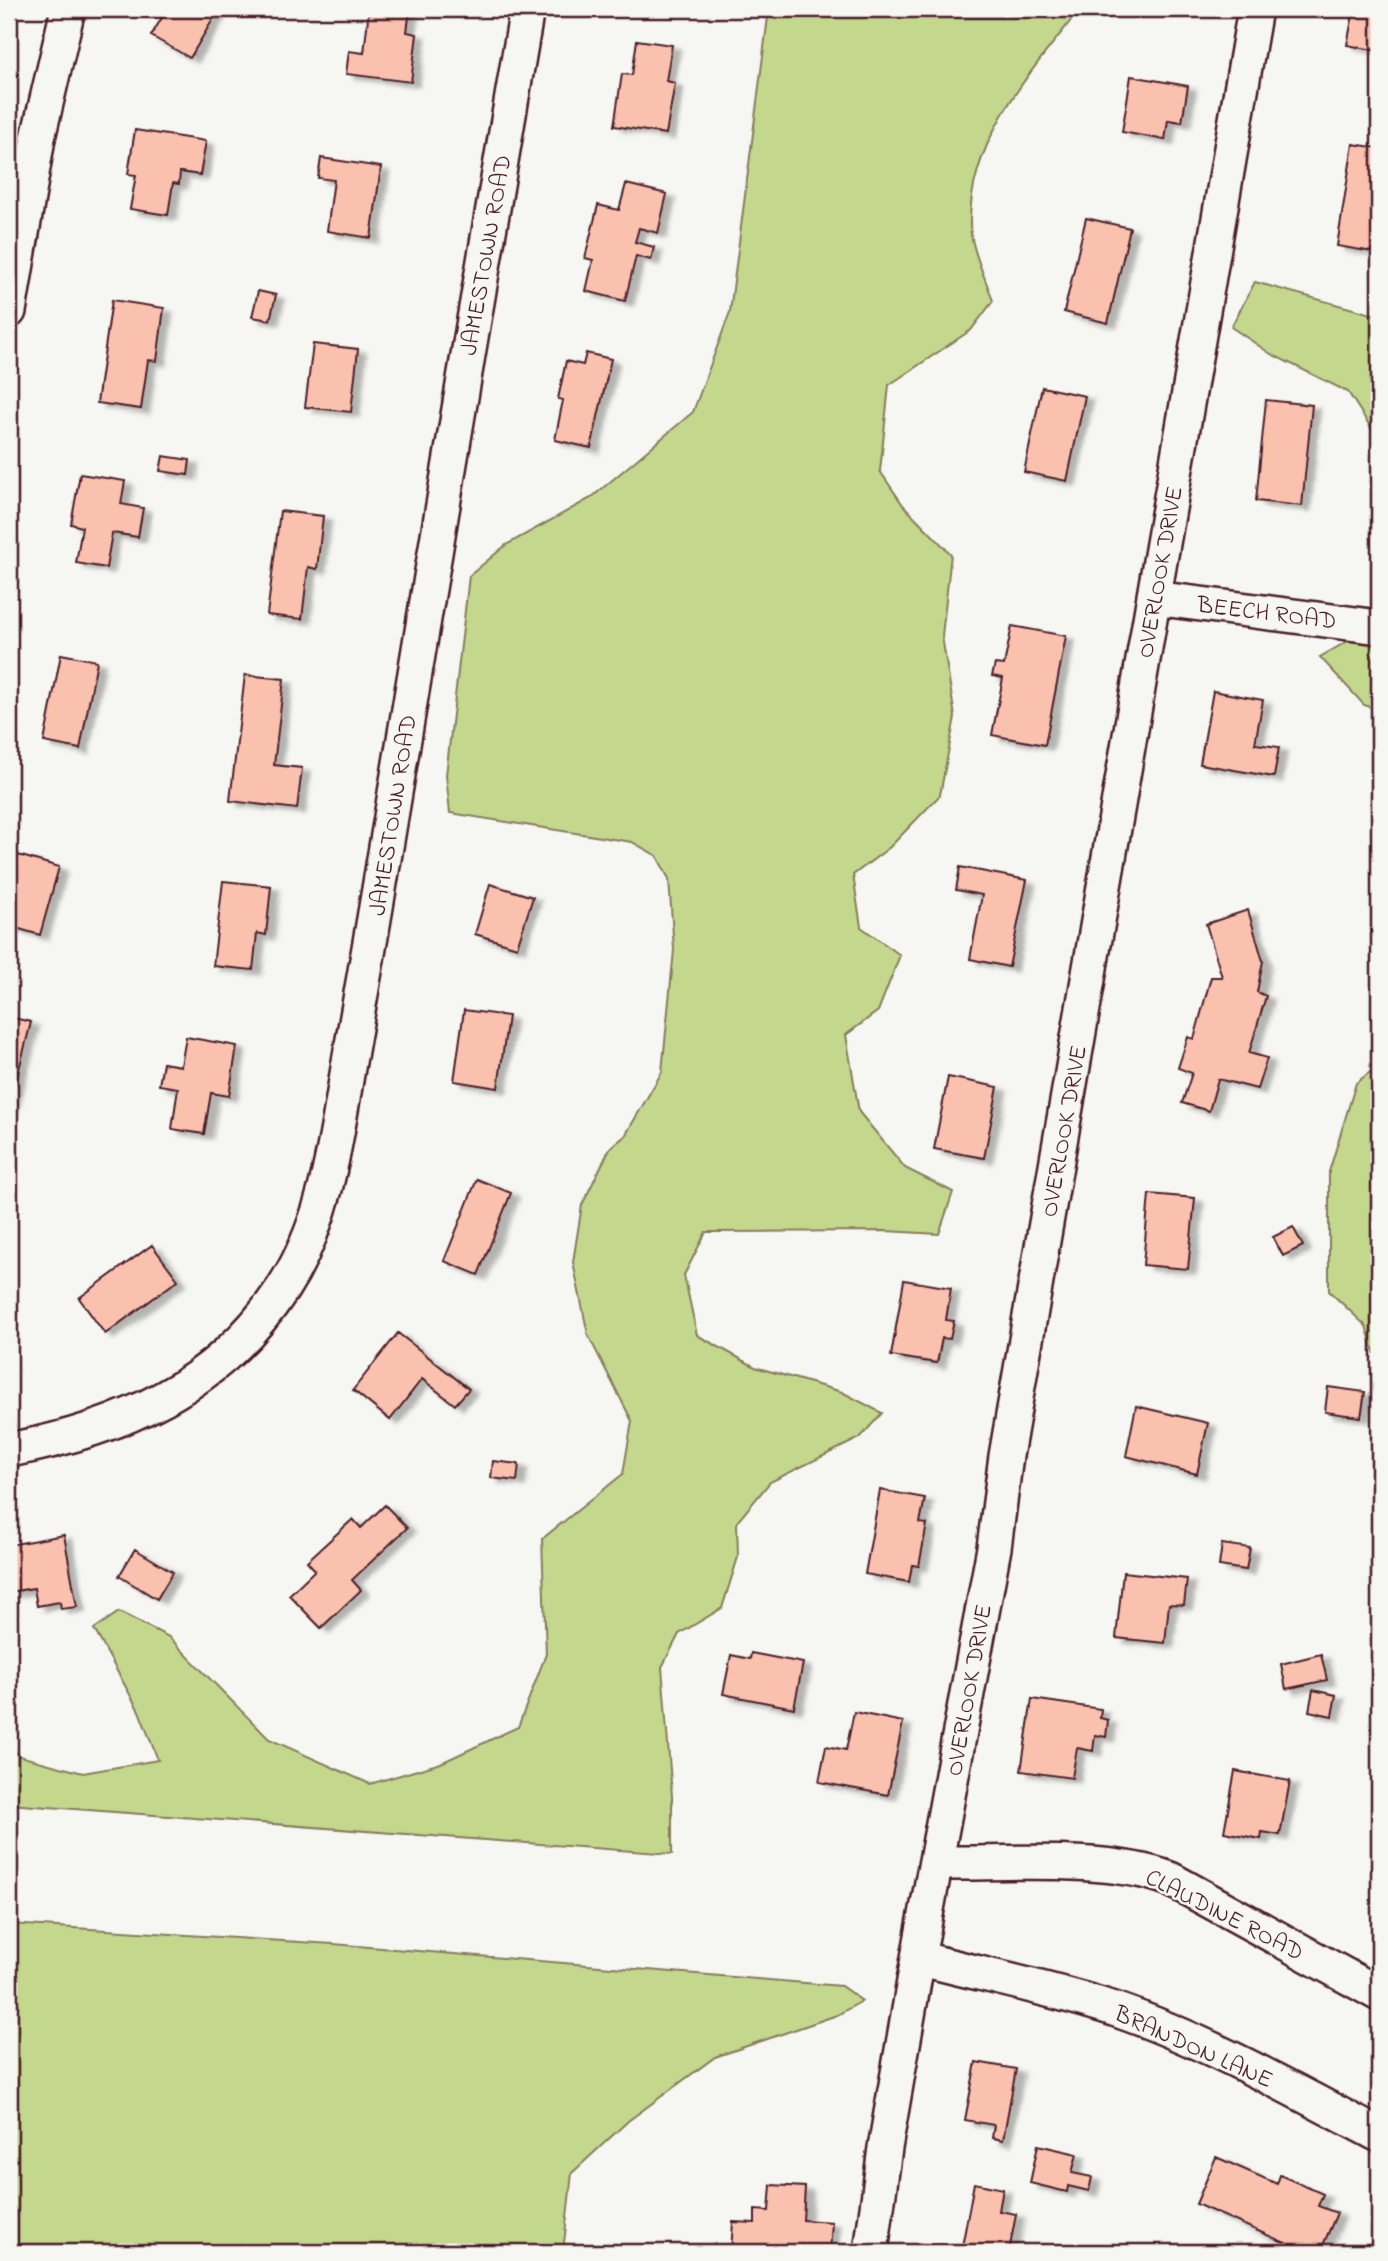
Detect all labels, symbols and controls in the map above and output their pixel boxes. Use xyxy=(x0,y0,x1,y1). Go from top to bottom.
street label: JAMESTOWN ROAD xyxy=(453,152,522,358)
street label: OVERLOOK DRIVE xyxy=(1129,484,1194,661)
street label: BEECH ROAD xyxy=(1194,588,1338,640)
street label: JAMESTOWN ROAD xyxy=(361,712,428,918)
street label: OVERLOOK DRIVE xyxy=(1033,1043,1098,1220)
street label: OVERLOOK DRIVE xyxy=(938,1602,1003,1779)
street label: CLAUDINE ROAD xyxy=(1139,1861,1309,1971)
street label: BRANDON LANE xyxy=(1107,1997,1278,2099)

